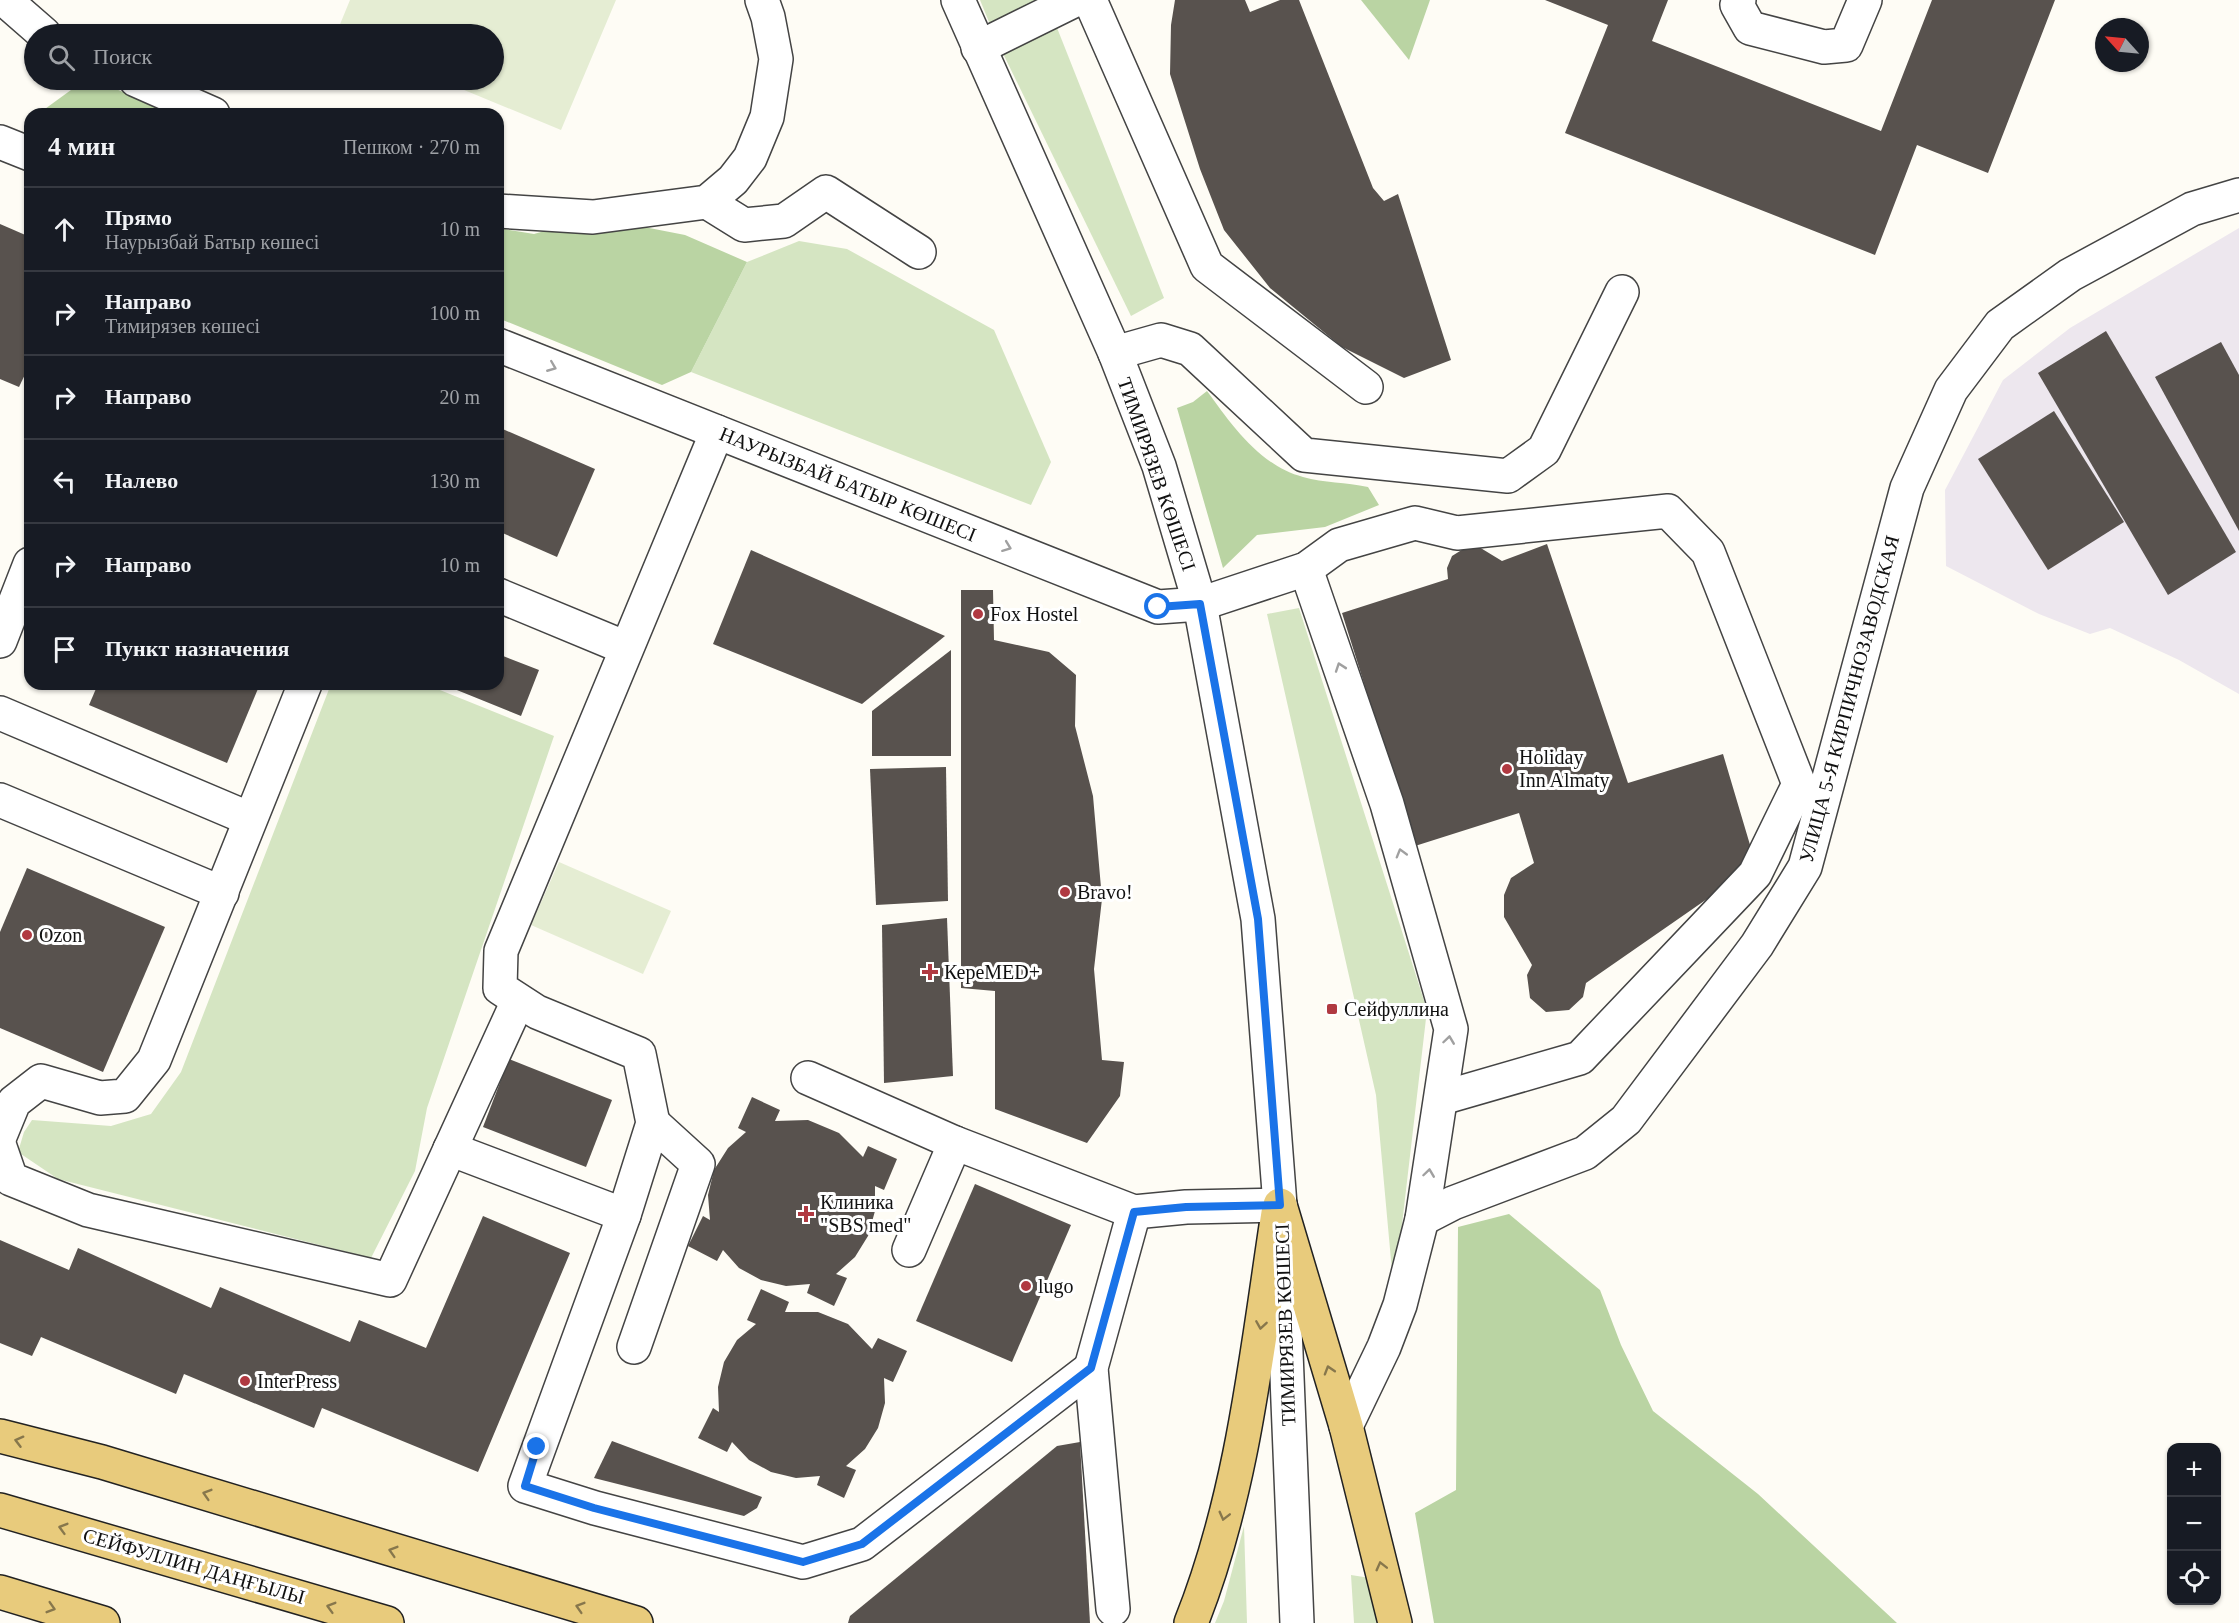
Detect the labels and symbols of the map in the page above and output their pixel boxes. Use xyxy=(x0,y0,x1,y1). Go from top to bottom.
north arrow xyxy=(2095,18,2149,72)
one-way arrow xyxy=(547,359,557,372)
street label: ТИМИРЯЗЕВ КӨШЕСІ xyxy=(1114,375,1200,573)
street label: НАУРЫЗБАЙ БАТЫР КӨШЕСІ xyxy=(716,422,980,546)
street label: УЛИЦА 5-Я КИРПИЧНОЗАВОДСКАЯ xyxy=(1795,533,1904,865)
one-way arrow xyxy=(1001,540,1011,553)
route start xyxy=(1144,593,1170,619)
place label: Fox Hostel xyxy=(990,603,1079,625)
marker: Fox Hostel xyxy=(971,607,985,621)
one-way arrow xyxy=(1335,662,1348,673)
place label: Holiday Inn Almaty xyxy=(1519,746,1610,792)
marker: Holiday Inn Almaty xyxy=(1500,762,1514,776)
one-way arrow xyxy=(1395,848,1408,858)
place label: Bravo! xyxy=(1077,881,1133,903)
marker: Bravo! xyxy=(1058,885,1072,899)
place label: Ozon xyxy=(39,924,82,946)
marker: Ozon xyxy=(20,928,34,942)
place label: КереMED+ xyxy=(944,961,1040,984)
marker: КереMED+ xyxy=(921,963,939,981)
place label: Сейфуллина xyxy=(1344,998,1449,1021)
marker: Сейфуллина xyxy=(1325,1002,1339,1016)
one-way arrow xyxy=(1443,1036,1455,1045)
one-way arrow xyxy=(1422,1168,1434,1177)
place label: Клиника "SBS med" xyxy=(820,1191,911,1236)
marker: Клиника "SBS med" xyxy=(797,1205,815,1223)
street label: ТИМИРЯЗЕВ КӨШЕСІ xyxy=(1270,1223,1300,1427)
place label: lugo xyxy=(1038,1275,1074,1298)
marker: lugo xyxy=(1019,1279,1033,1293)
one-way arrow xyxy=(1256,1321,1268,1330)
one-way arrow xyxy=(1324,1365,1336,1376)
place label: InterPress xyxy=(257,1370,337,1392)
marker: InterPress xyxy=(238,1374,252,1388)
route end xyxy=(523,1433,549,1459)
one-way arrow xyxy=(14,1435,24,1448)
one-way arrow xyxy=(202,1489,213,1501)
one-way arrow xyxy=(1218,1511,1231,1521)
one-way arrow xyxy=(58,1523,69,1535)
street label: СЕЙФУЛЛИН ДАҢҒЫЛЫ xyxy=(80,1524,307,1609)
one-way arrow xyxy=(388,1546,399,1558)
one-way arrow xyxy=(1376,1561,1388,1572)
one-way arrow xyxy=(46,1601,56,1613)
one-way arrow xyxy=(326,1602,337,1614)
one-way arrow xyxy=(575,1602,586,1614)

